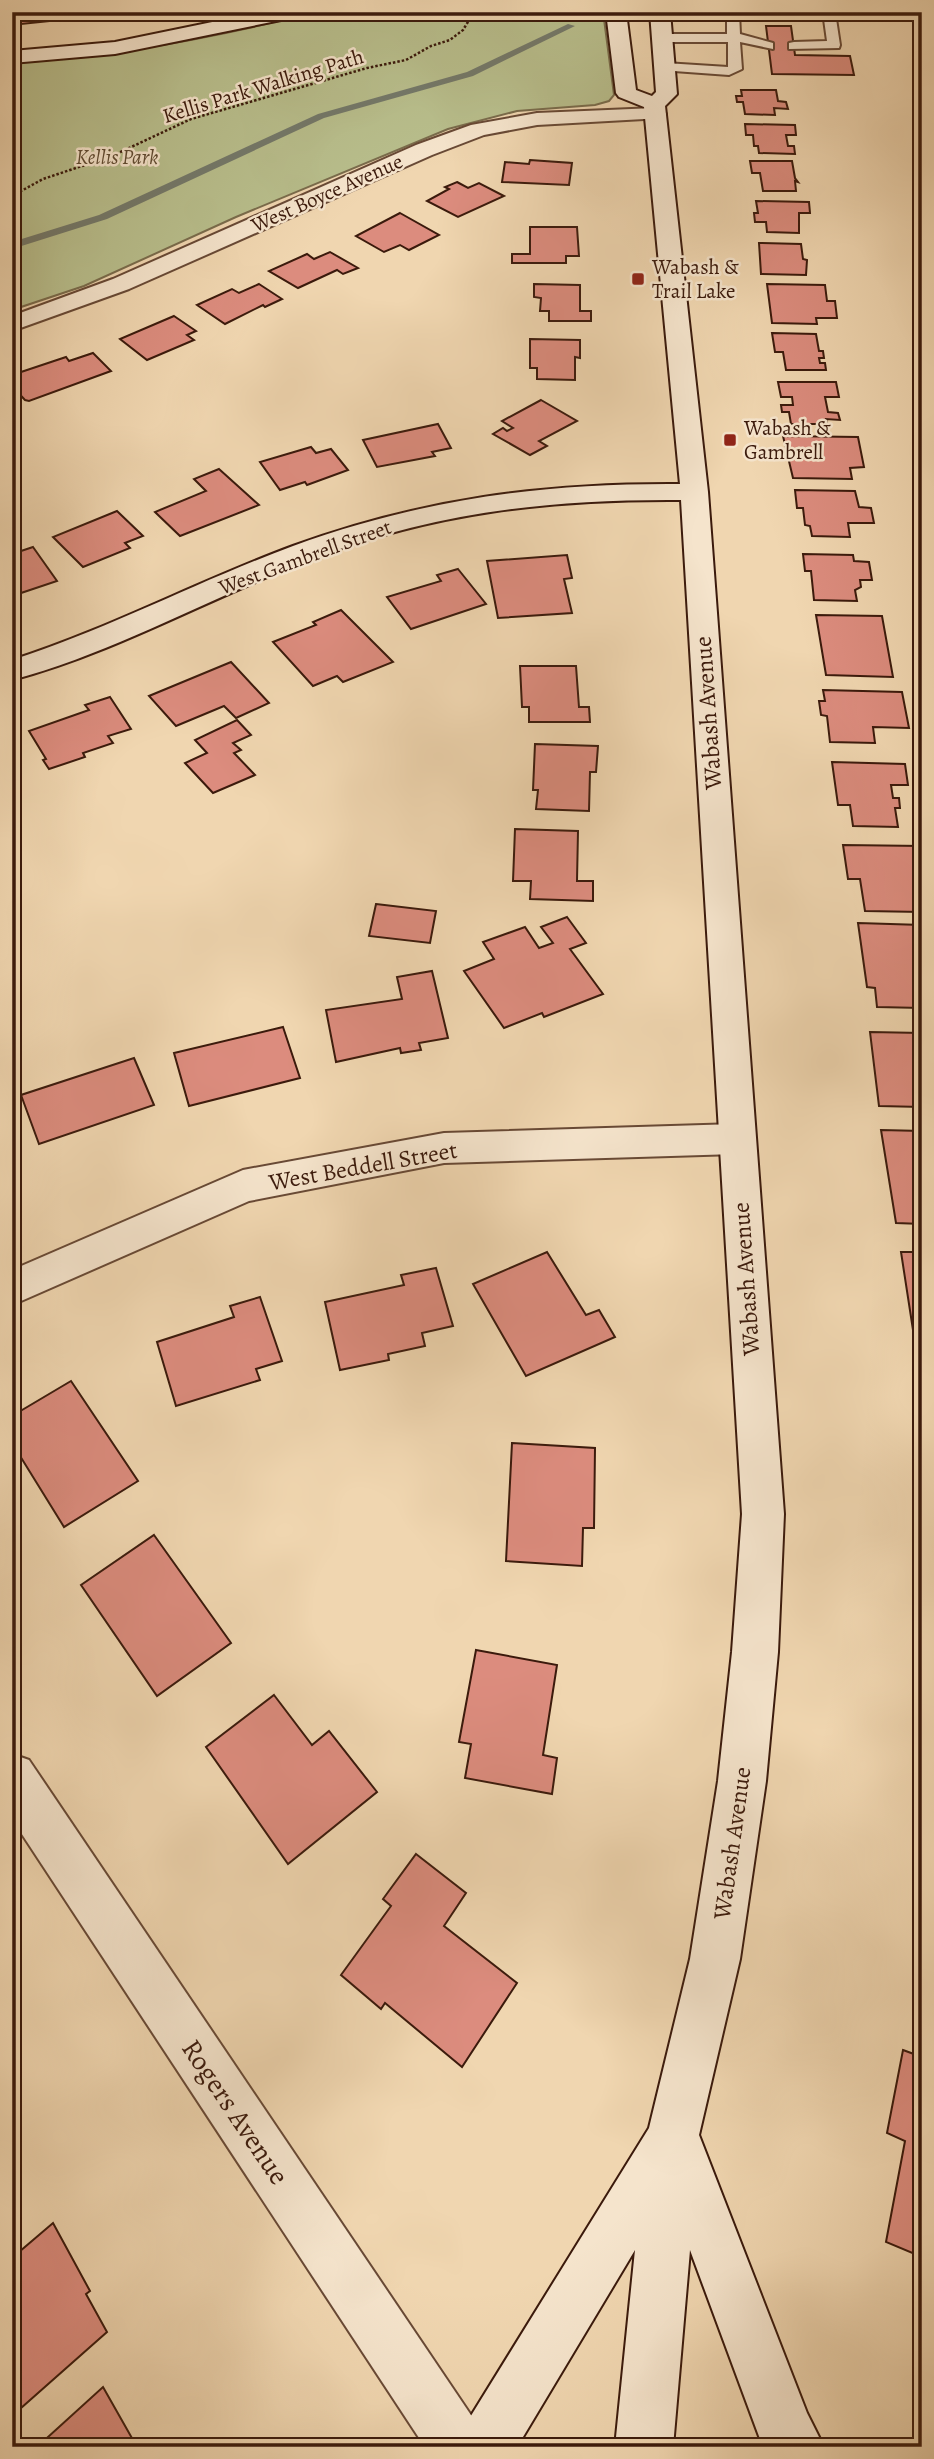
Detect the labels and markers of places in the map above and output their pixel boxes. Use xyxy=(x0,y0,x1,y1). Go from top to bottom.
place label: Wabash & Trail Lake xyxy=(651,253,739,305)
marker: Wabash & Trail Lake xyxy=(630,271,646,287)
place label: Wabash & Gambrell xyxy=(743,414,831,466)
marker: Wabash & Gambrell xyxy=(722,432,738,448)

